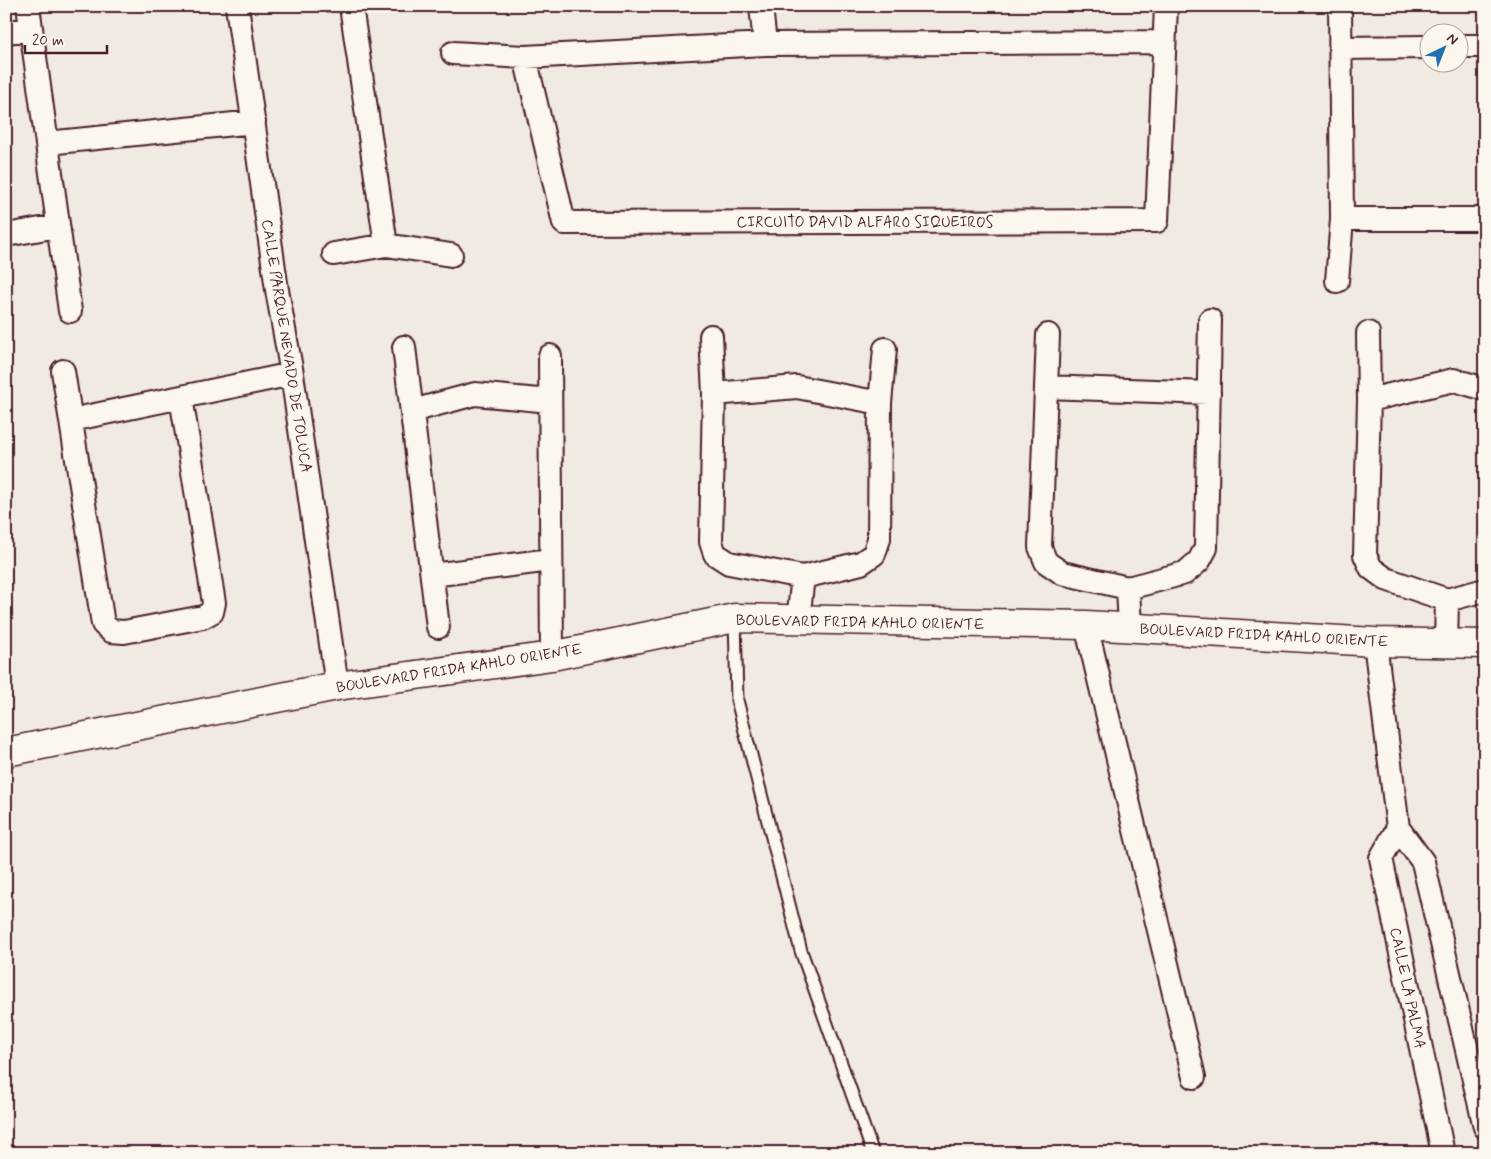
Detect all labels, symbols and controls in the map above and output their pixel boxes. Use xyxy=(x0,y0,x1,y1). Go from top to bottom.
scale bar xyxy=(25,22,108,54)
north arrow xyxy=(1418,22,1468,72)
text: N xyxy=(1443,29,1462,49)
text: 20 m xyxy=(32,31,64,51)
street label: CIRCUITO DAVID ALFARO SIQUEIROS xyxy=(736,213,994,233)
street label: CALLE PARQUE NEVADO DE TOLUCA xyxy=(256,218,316,474)
street label: BOULEVARD FRIDA KAHLO ORIENTE xyxy=(736,611,985,635)
street label: BOULEVARD FRIDA KAHLO ORIENTE xyxy=(1139,620,1389,653)
street label: BOULEVARD FRIDA KAHLO ORIENTE xyxy=(335,640,584,698)
street label: CALLE LA PALMA xyxy=(1384,926,1430,1051)

